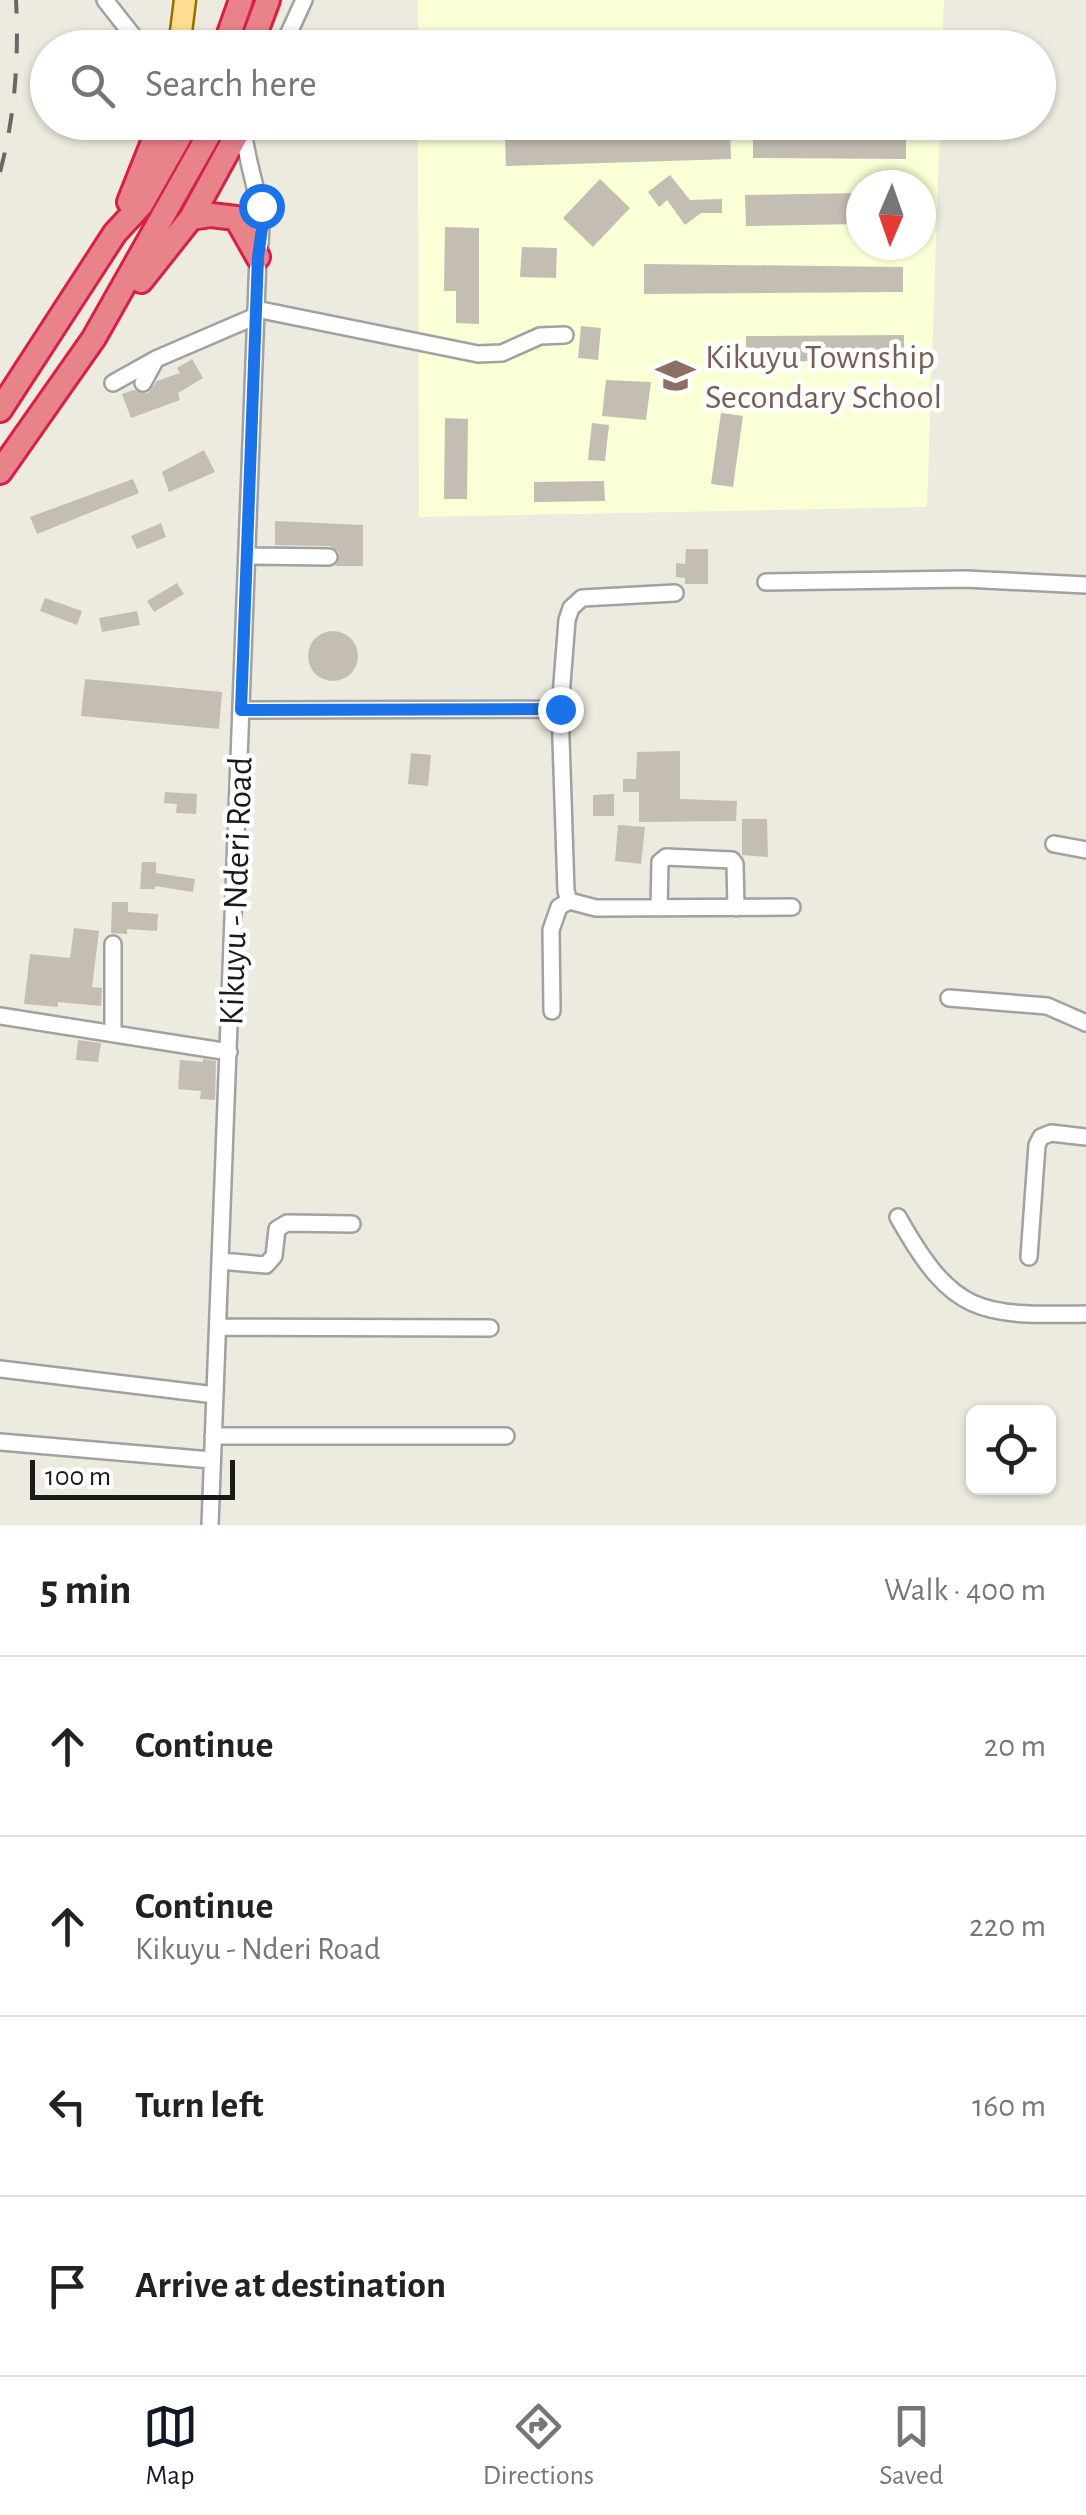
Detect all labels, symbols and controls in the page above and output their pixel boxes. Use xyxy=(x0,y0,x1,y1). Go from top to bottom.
search box xyxy=(30,30,1056,140)
icon: search xyxy=(65,58,120,113)
text: Search here xyxy=(145,66,317,104)
north arrow xyxy=(846,170,936,260)
route start xyxy=(239,184,285,230)
place label: Kikuyu Township Secondary School xyxy=(705,340,942,415)
school or university icon: Kikuyu Township Secondary School xyxy=(654,355,696,397)
route end xyxy=(538,687,584,733)
street label: Kikuyu - Nderi Road xyxy=(214,756,259,1026)
map controls xyxy=(966,1405,1056,1495)
button: locate xyxy=(966,1405,1056,1495)
scale bar xyxy=(30,1455,235,1500)
text: 100 m xyxy=(45,1463,111,1491)
text: 5 min xyxy=(40,1569,132,1611)
text: Walk · 400 m xyxy=(884,1574,1046,1606)
icon: ahead xyxy=(40,1719,95,1774)
text: Continue xyxy=(135,1727,273,1765)
text: 20 m xyxy=(984,1730,1046,1762)
text: Continue xyxy=(135,1888,273,1926)
icon: ahead xyxy=(40,1899,95,1954)
text: 220 m xyxy=(969,1910,1046,1942)
text: Kikuyu - Nderi Road xyxy=(135,1933,381,1965)
icon: left xyxy=(40,2079,95,2134)
text: Turn left xyxy=(135,2087,263,2125)
text: 160 m xyxy=(972,2090,1046,2122)
icon: arrive xyxy=(40,2259,95,2314)
text: Arrive at destination xyxy=(135,2267,446,2305)
tab: Map xyxy=(143,2399,198,2493)
tab: Directions xyxy=(483,2399,594,2493)
tab: Saved xyxy=(879,2399,943,2493)

